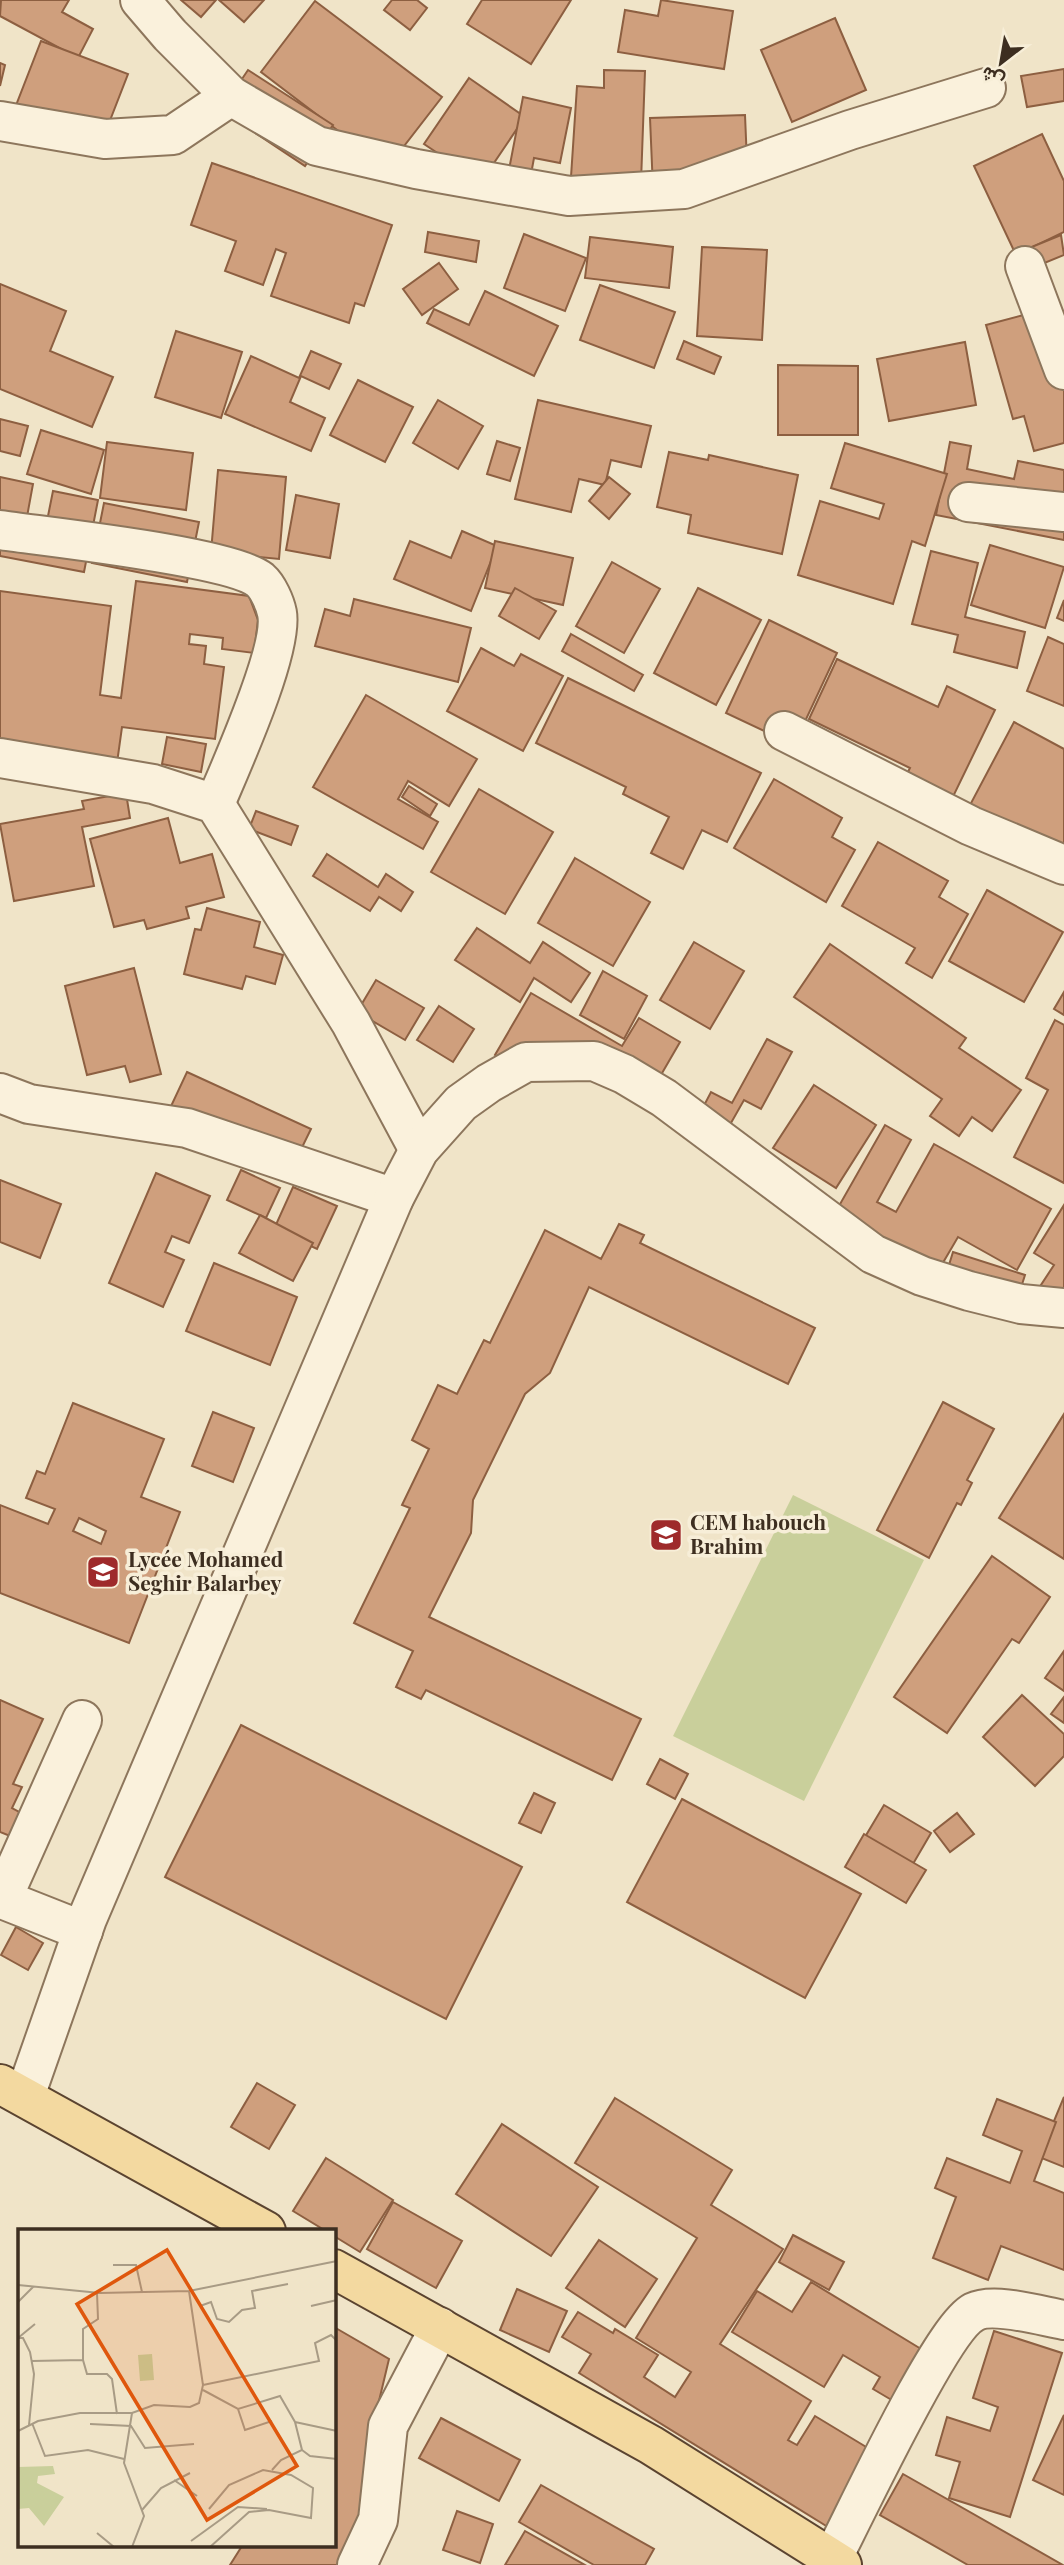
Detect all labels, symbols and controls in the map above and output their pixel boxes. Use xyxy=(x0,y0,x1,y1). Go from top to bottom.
north arrow xyxy=(966,28,1036,98)
text: ش xyxy=(975,61,1008,95)
place label: CEM habouch Brahim xyxy=(690,1507,826,1559)
school or university icon: CEM habouch Brahim xyxy=(647,1516,685,1554)
place label: Lycée Mohamed Seghir Balarbey xyxy=(128,1544,284,1596)
school or university icon: Lycée Mohamed Seghir Balarbey xyxy=(84,1553,122,1591)
inset map xyxy=(18,2229,336,2548)

